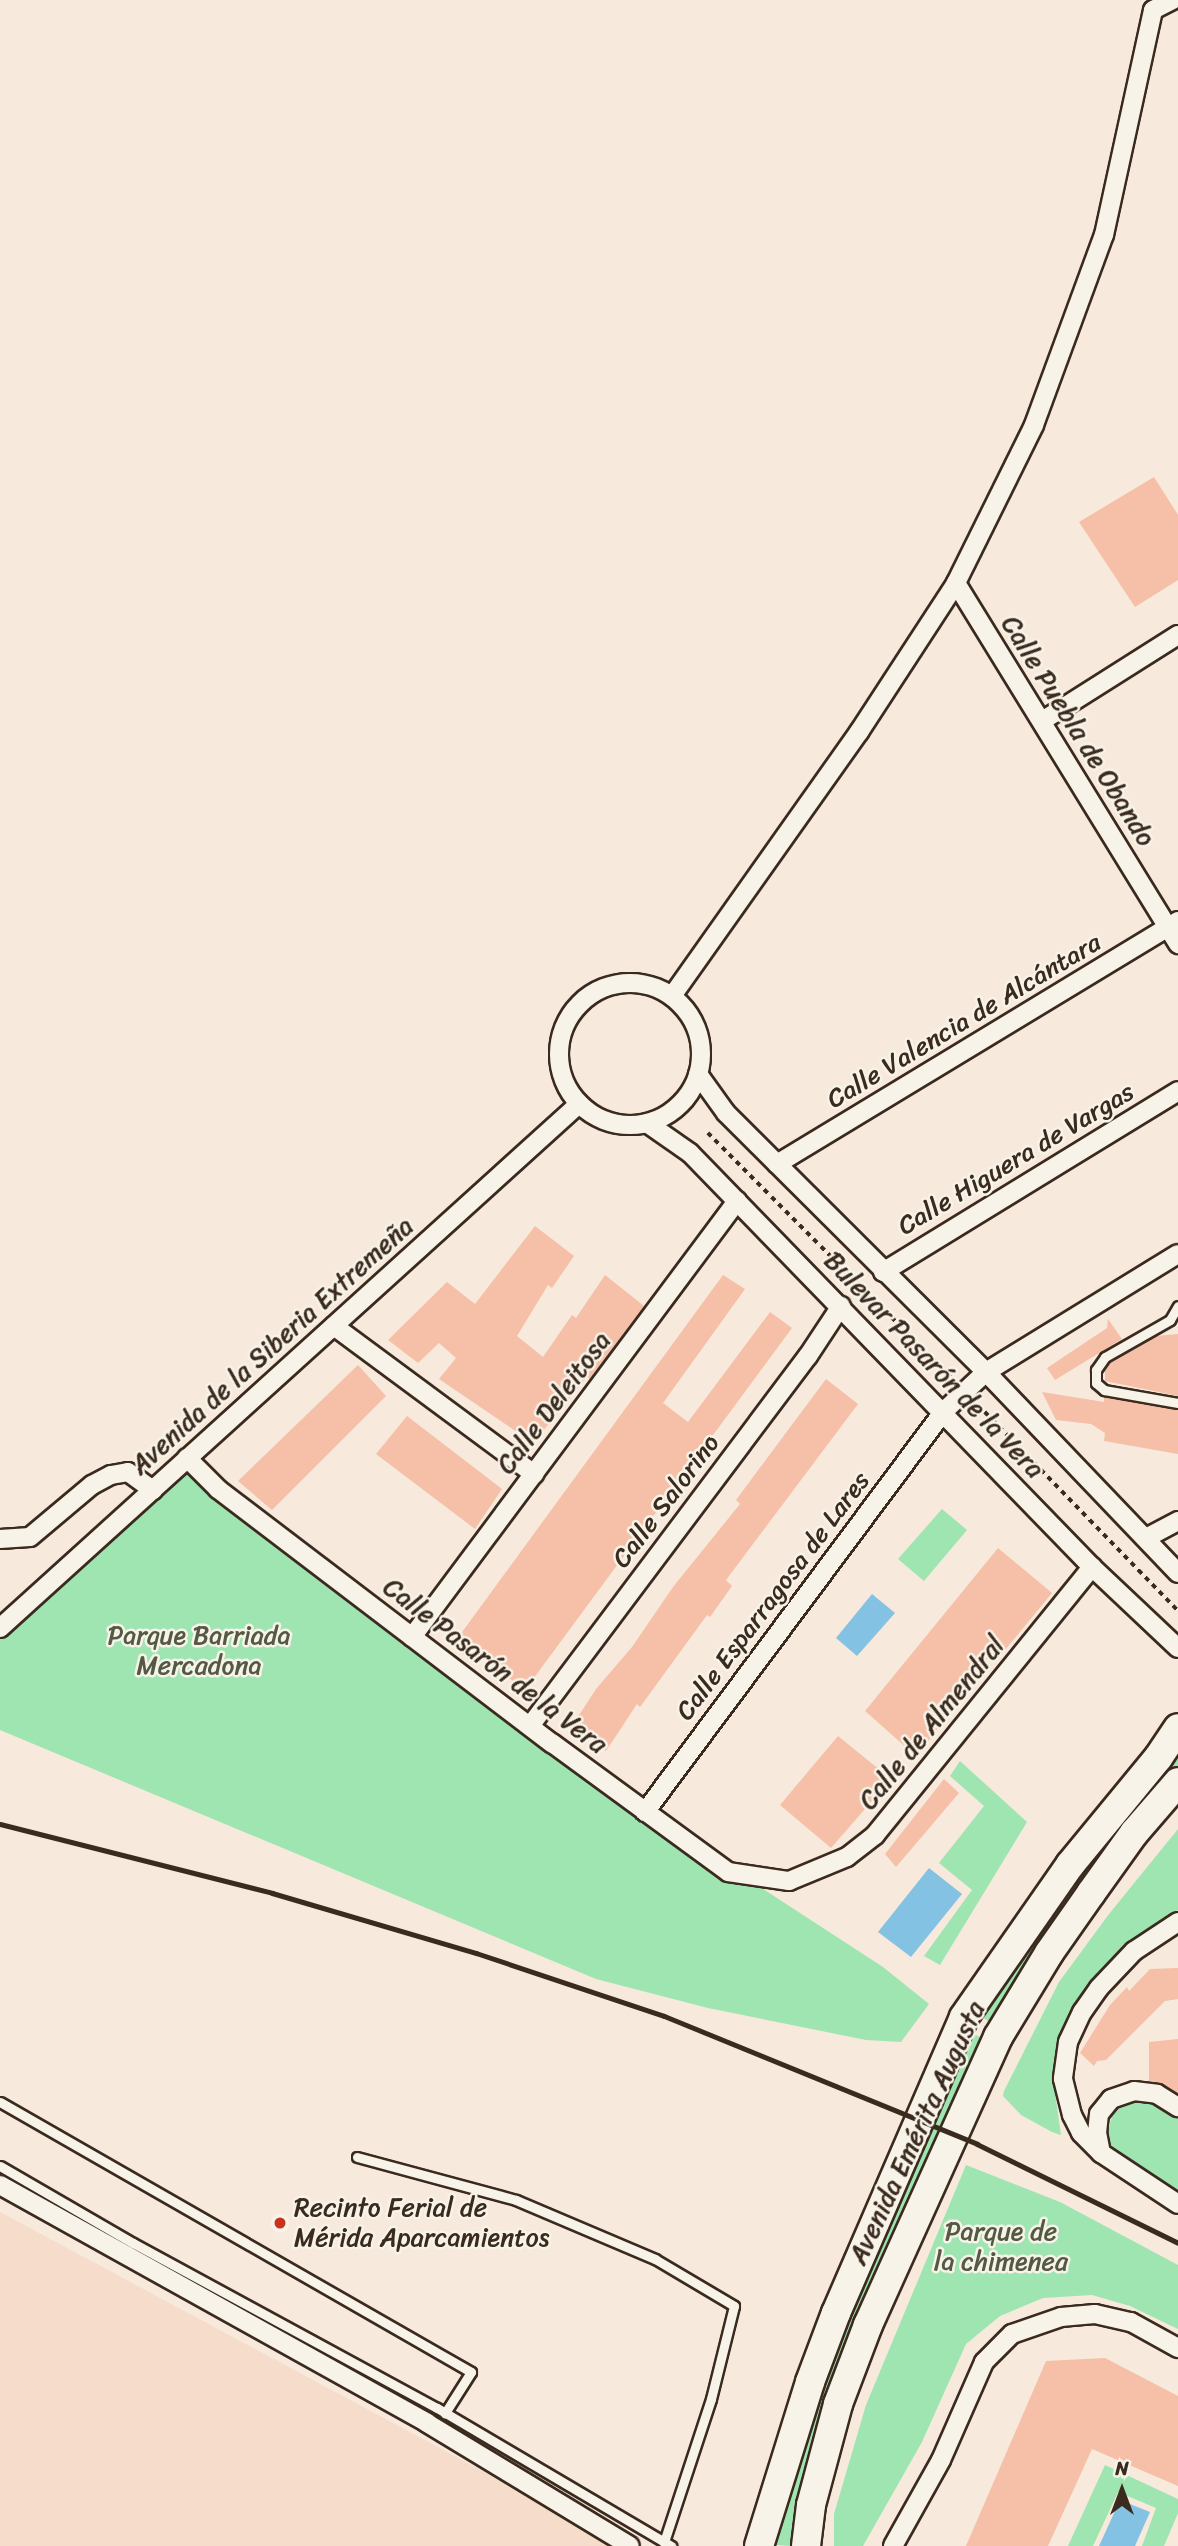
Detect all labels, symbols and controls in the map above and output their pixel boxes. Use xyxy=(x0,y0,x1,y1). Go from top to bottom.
street label: Calle Puebla de Obando xyxy=(994,609,1162,853)
street label: Calle Valencia de Alcántara xyxy=(822,927,1106,1115)
street label: Calle Higuera de Vargas xyxy=(893,1077,1139,1241)
street label: Avenida de la Siberia Extremeña xyxy=(124,1210,420,1482)
street label: Bulevar Pasarón de la Vera xyxy=(817,1245,1051,1485)
street label: Calle Deleitosa xyxy=(491,1326,617,1480)
street label: Calle Salorino xyxy=(606,1428,726,1574)
street label: Calle Esparragosa de Lares xyxy=(669,1466,877,1726)
street label: Calle Pasarón de la Vera xyxy=(376,1571,614,1761)
park label: Parque Barriada Mercadona xyxy=(107,1620,291,1682)
street label: Calle de Almendral xyxy=(852,1630,1012,1816)
street label: Avenida Emérita Augusta xyxy=(842,1997,992,2269)
place label: Recinto Ferial de Mérida Aparcamientos xyxy=(294,2192,551,2254)
marker: Recinto Ferial de Mérida Aparcamientos xyxy=(272,2215,288,2231)
park label: Parque de la chimenea xyxy=(934,2216,1068,2278)
text: N xyxy=(1115,2452,1129,2485)
north arrow xyxy=(1087,2455,1157,2525)

